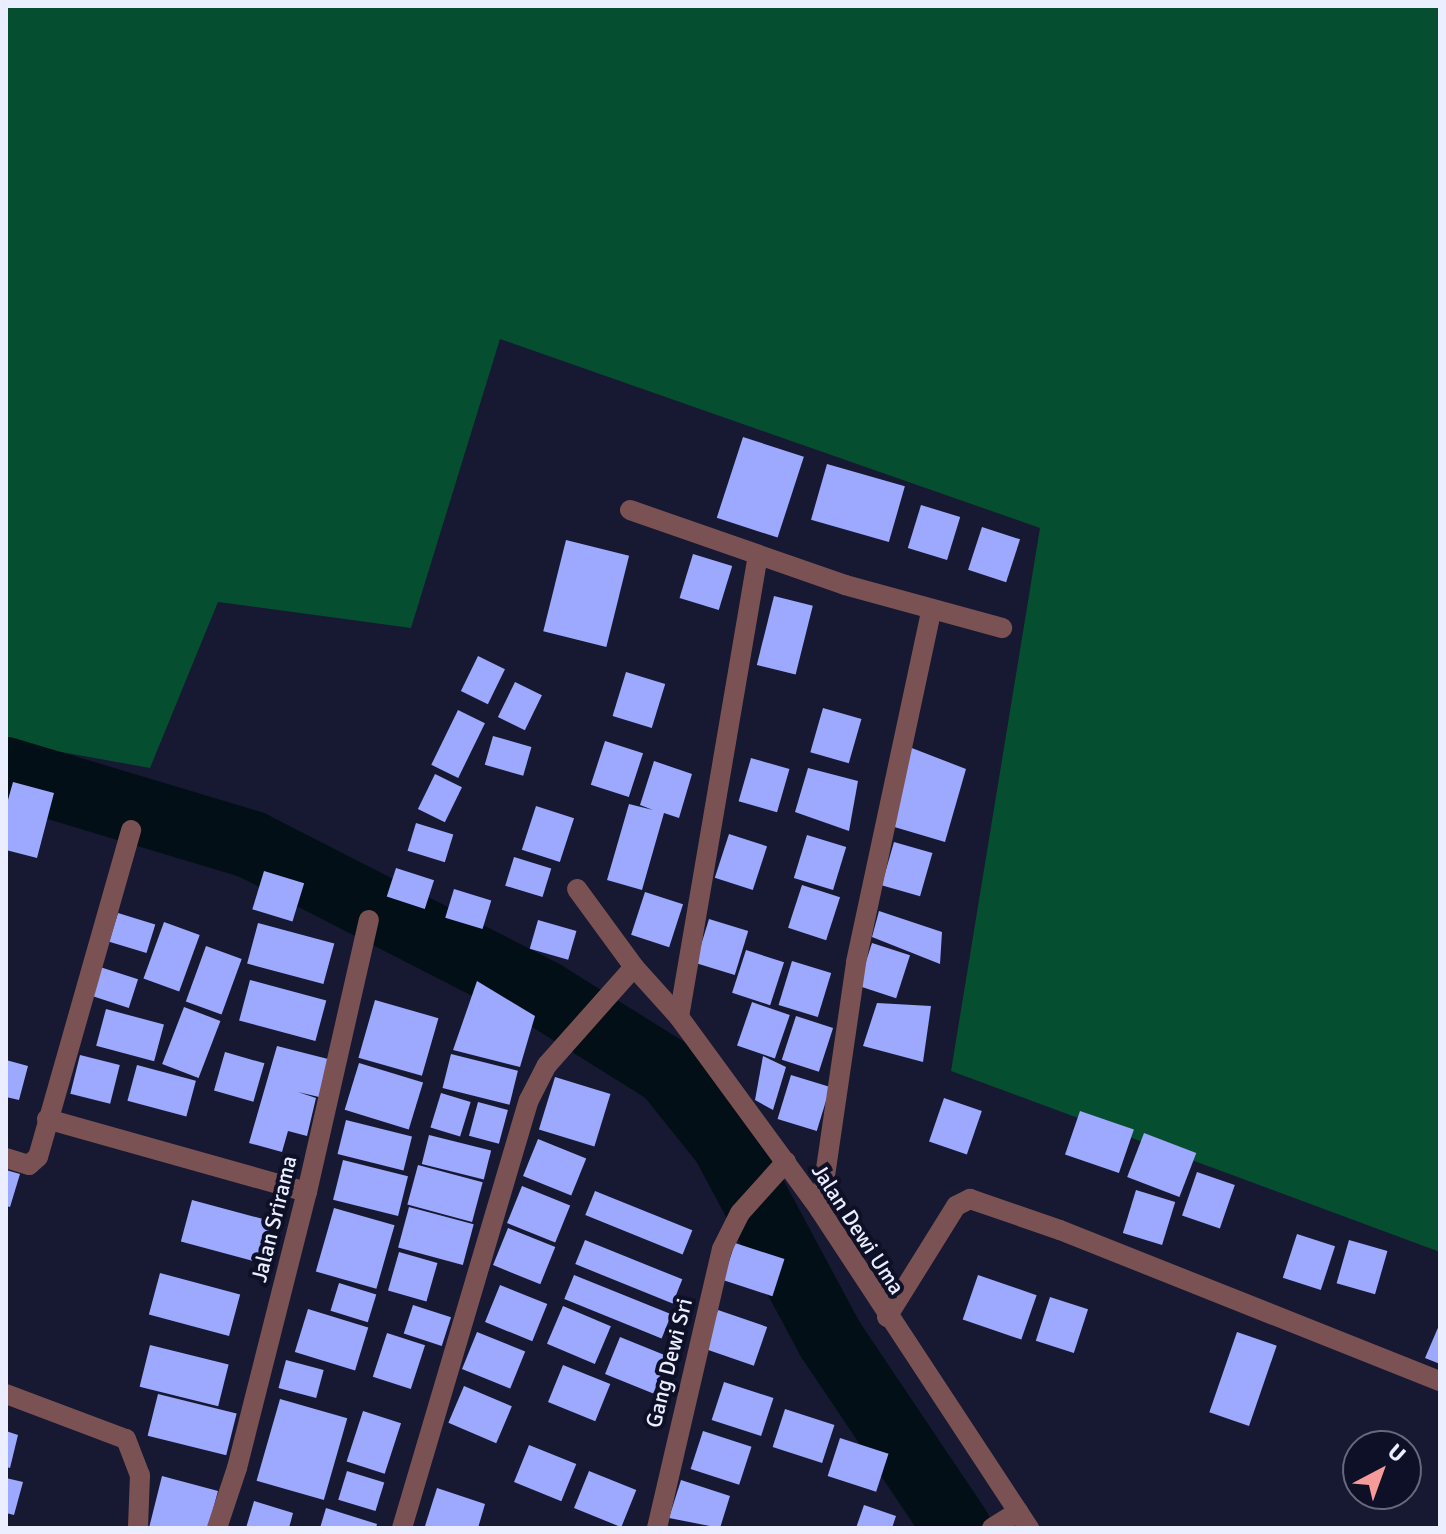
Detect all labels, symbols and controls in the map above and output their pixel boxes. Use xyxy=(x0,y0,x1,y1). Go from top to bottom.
street label: Jalan Srirama xyxy=(246,1153,302,1285)
street label: Jalan Dewi Uma xyxy=(806,1159,910,1299)
street label: Gang Dewi Sri xyxy=(640,1296,698,1430)
north arrow xyxy=(1342,1430,1422,1510)
text: U xyxy=(1382,1438,1411,1468)

